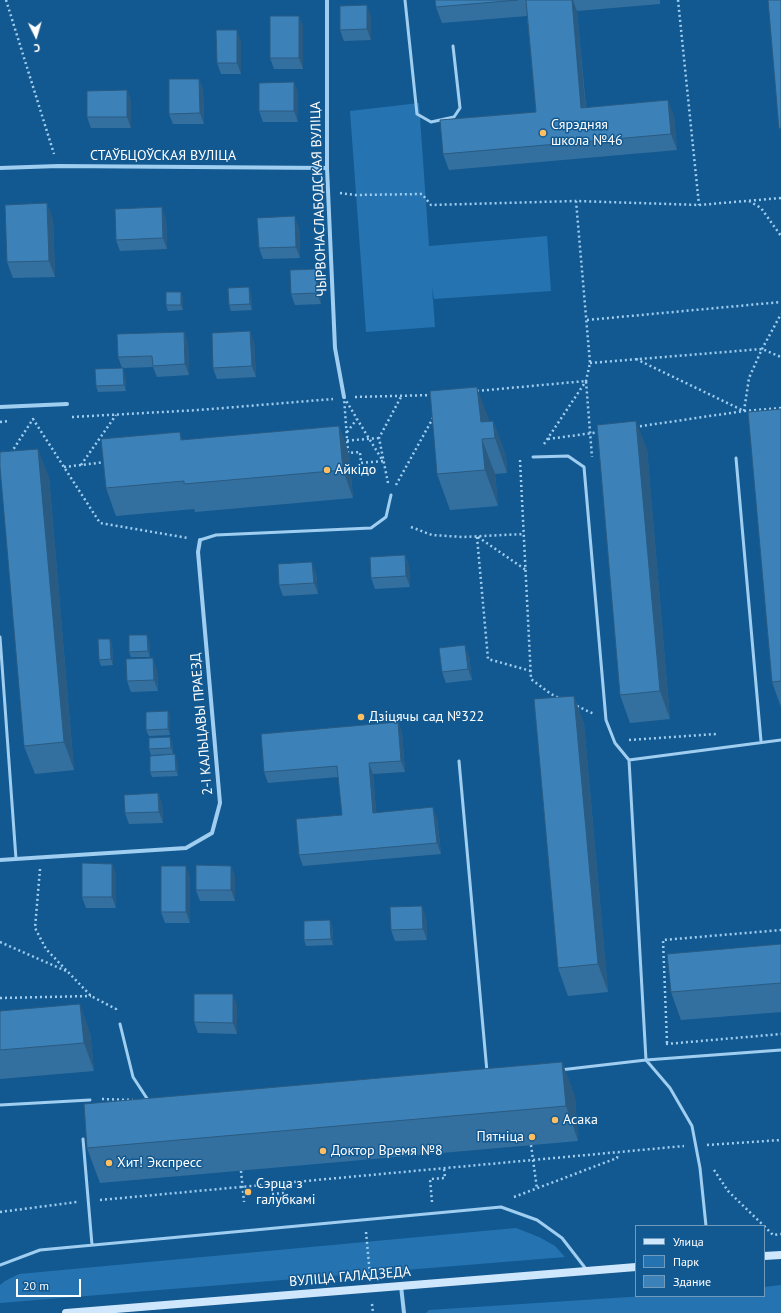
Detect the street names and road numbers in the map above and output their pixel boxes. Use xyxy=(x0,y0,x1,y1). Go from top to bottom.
street label: ЧЫРВОНАСЛАБОДСКАЯ ВУЛІЦА xyxy=(307,101,331,297)
street label: СТАЎБЦОЎСКАЯ ВУЛІЦА xyxy=(90,148,236,164)
street label: 2-І КАЛЬЦАВЫ ПРАЕЗД xyxy=(187,652,217,796)
street label: ВУЛІЦА ГАЛАДЗЕДА xyxy=(288,1263,412,1291)

